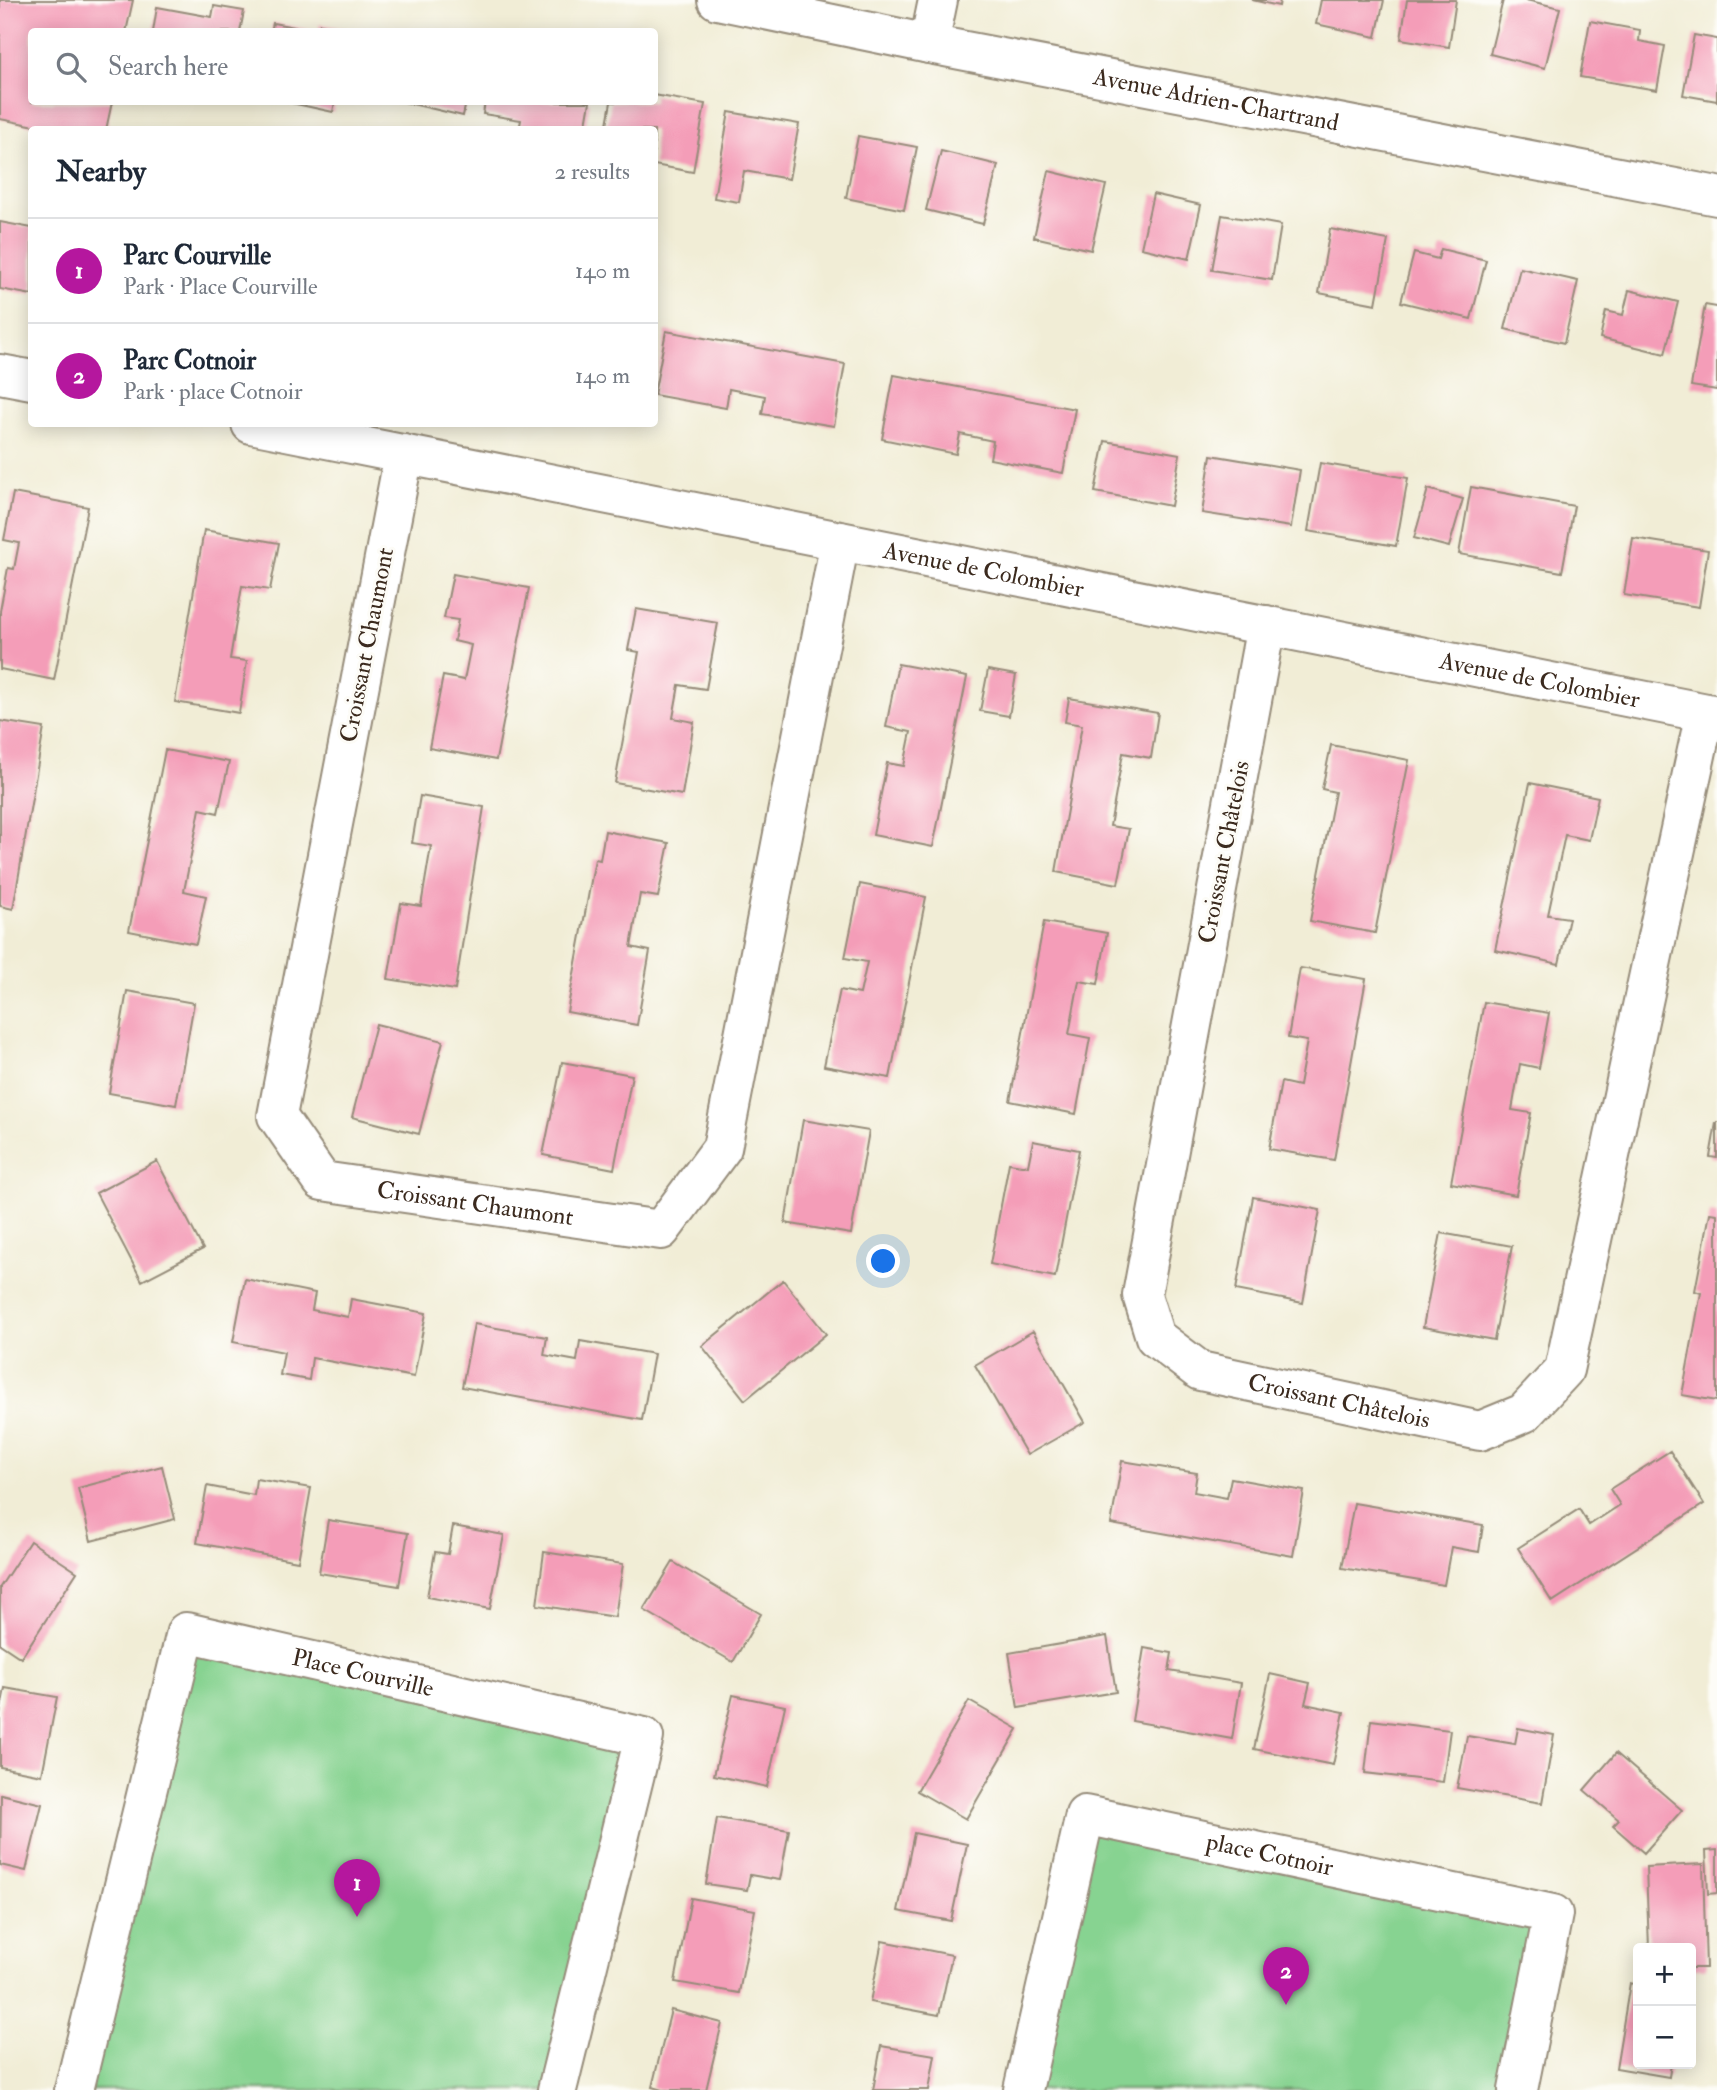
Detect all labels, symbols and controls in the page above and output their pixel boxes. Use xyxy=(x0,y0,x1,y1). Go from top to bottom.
search box xyxy=(28,28,658,105)
icon: search xyxy=(52,48,90,86)
text: Search here xyxy=(108,51,228,83)
street label: Avenue Adrien-Chartrand xyxy=(1090,60,1342,138)
text: Nearby xyxy=(56,153,146,190)
text: 2 results xyxy=(555,157,630,186)
text: Parc Courville xyxy=(123,240,271,272)
text: 1 xyxy=(75,256,83,285)
text: 140 m xyxy=(575,256,630,285)
text: Park · Place Courville xyxy=(123,272,318,301)
text: Parc Cotnoir xyxy=(123,345,256,377)
text: 2 xyxy=(73,361,85,390)
text: 140 m xyxy=(575,361,630,390)
text: Park · place Cotnoir xyxy=(123,377,302,406)
street label: Avenue de Colombier xyxy=(880,534,1087,604)
street label: Croissant Chaumont xyxy=(333,545,401,745)
street label: Avenue de Colombier xyxy=(1436,645,1643,715)
street label: Croissant Châtelois xyxy=(1191,758,1257,946)
street label: Croissant Chaumont xyxy=(375,1174,576,1233)
your location xyxy=(866,1244,900,1278)
street label: Croissant Châtelois xyxy=(1245,1366,1433,1435)
street label: Place Courville xyxy=(289,1641,437,1704)
street label: place Cotnoir xyxy=(1203,1825,1336,1883)
pin: 1 xyxy=(334,1859,380,1917)
map controls xyxy=(1633,1943,1696,2069)
button: + xyxy=(1633,1943,1696,2006)
pin: 2 xyxy=(1263,1947,1309,2005)
button: − xyxy=(1633,2006,1696,2069)

